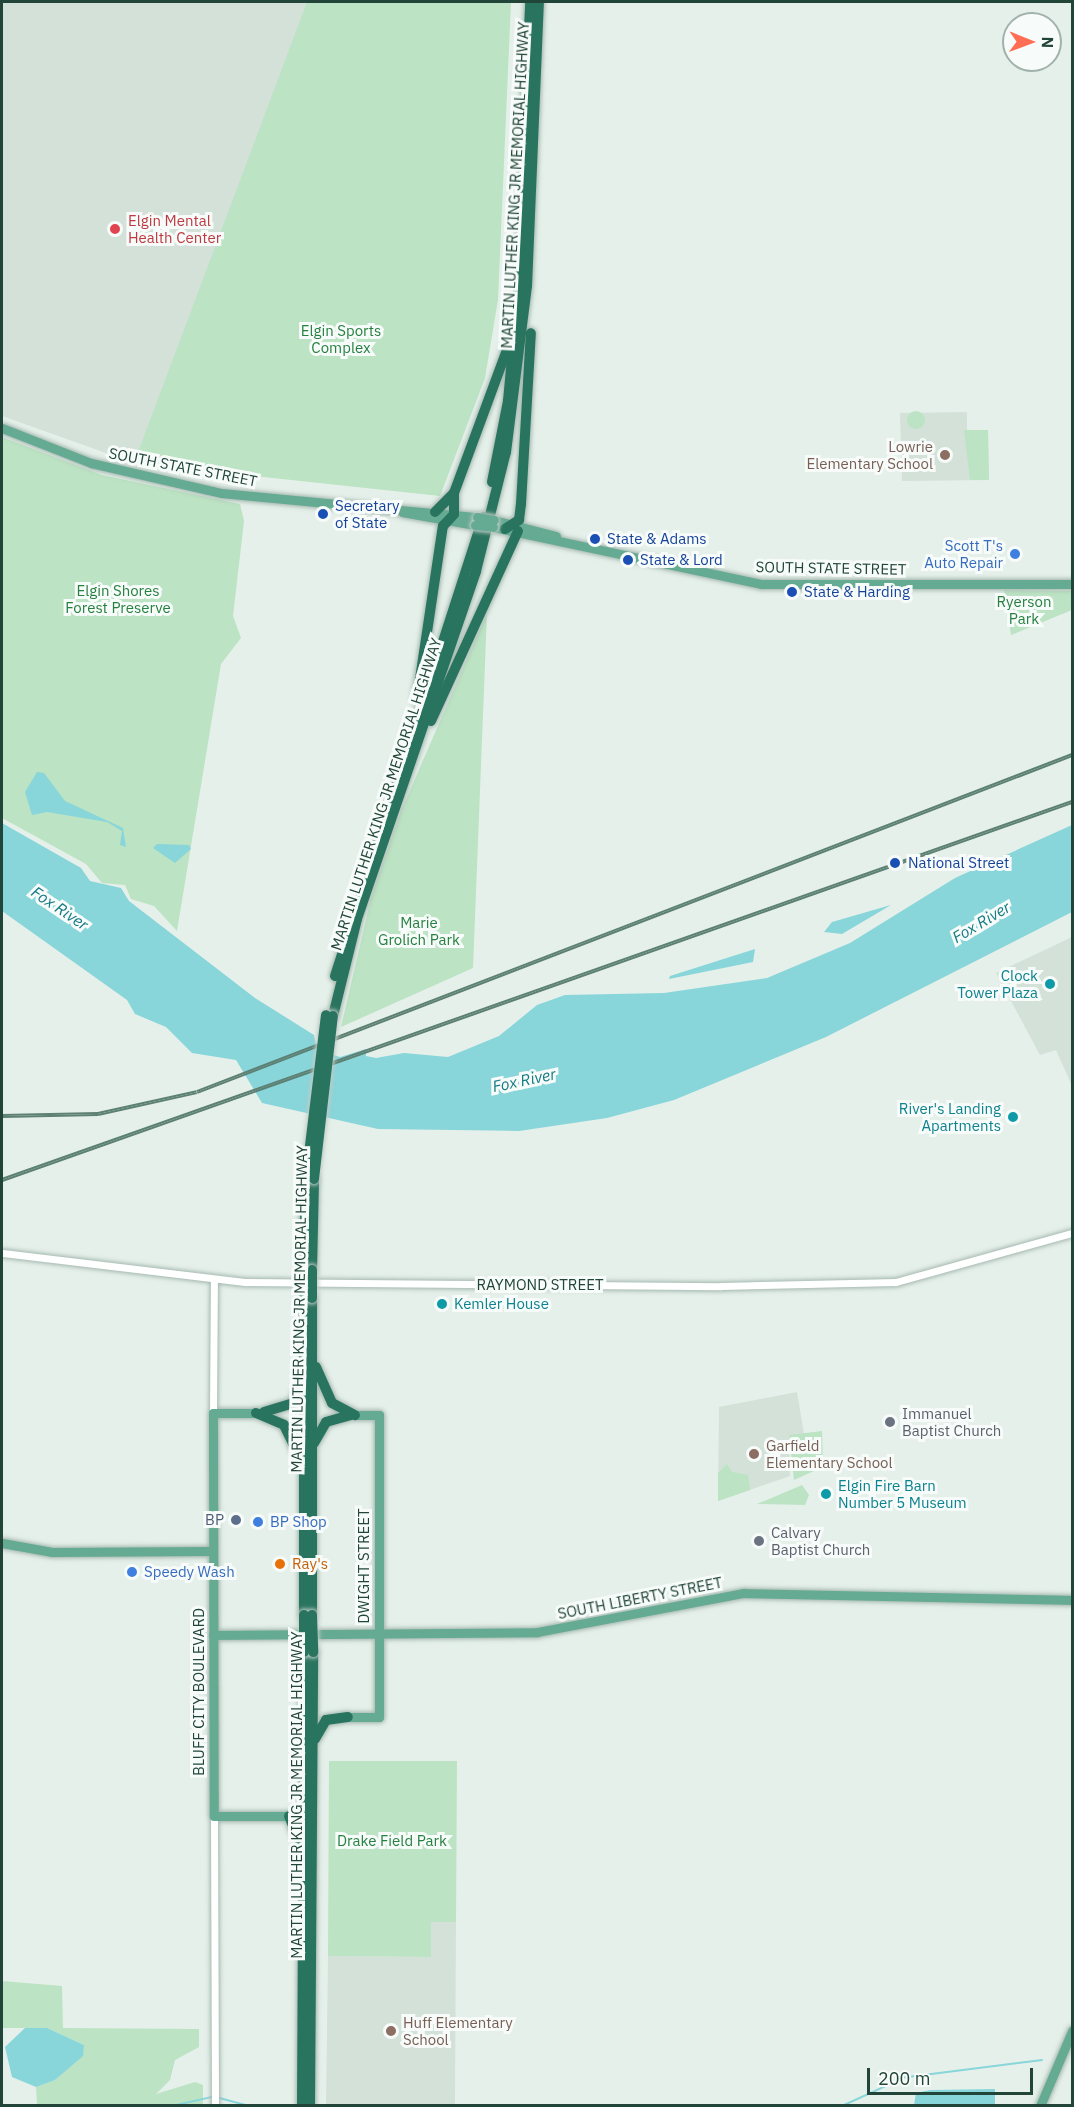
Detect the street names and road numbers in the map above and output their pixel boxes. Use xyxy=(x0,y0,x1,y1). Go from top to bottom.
street label: MARTIN LUTHER KING JR MEMORIAL HIGHWAY xyxy=(497,21,533,349)
street label: SOUTH STATE STREET xyxy=(107,444,259,490)
street label: SOUTH STATE STREET xyxy=(756,558,906,578)
street label: MARTIN LUTHER KING JR MEMORIAL HIGHWAY xyxy=(327,635,445,953)
street label: MARTIN LUTHER KING JR MEMORIAL HIGHWAY xyxy=(287,1145,311,1473)
street label: RAYMOND STREET xyxy=(476,1276,604,1294)
street label: DWIGHT STREET xyxy=(355,1508,373,1624)
street label: SOUTH LIBERTY STREET xyxy=(556,1573,724,1623)
street label: BLUFF CITY BOULEVARD xyxy=(190,1608,208,1776)
street label: MARTIN LUTHER KING JR MEMORIAL HIGHWAY xyxy=(288,1631,306,1959)

